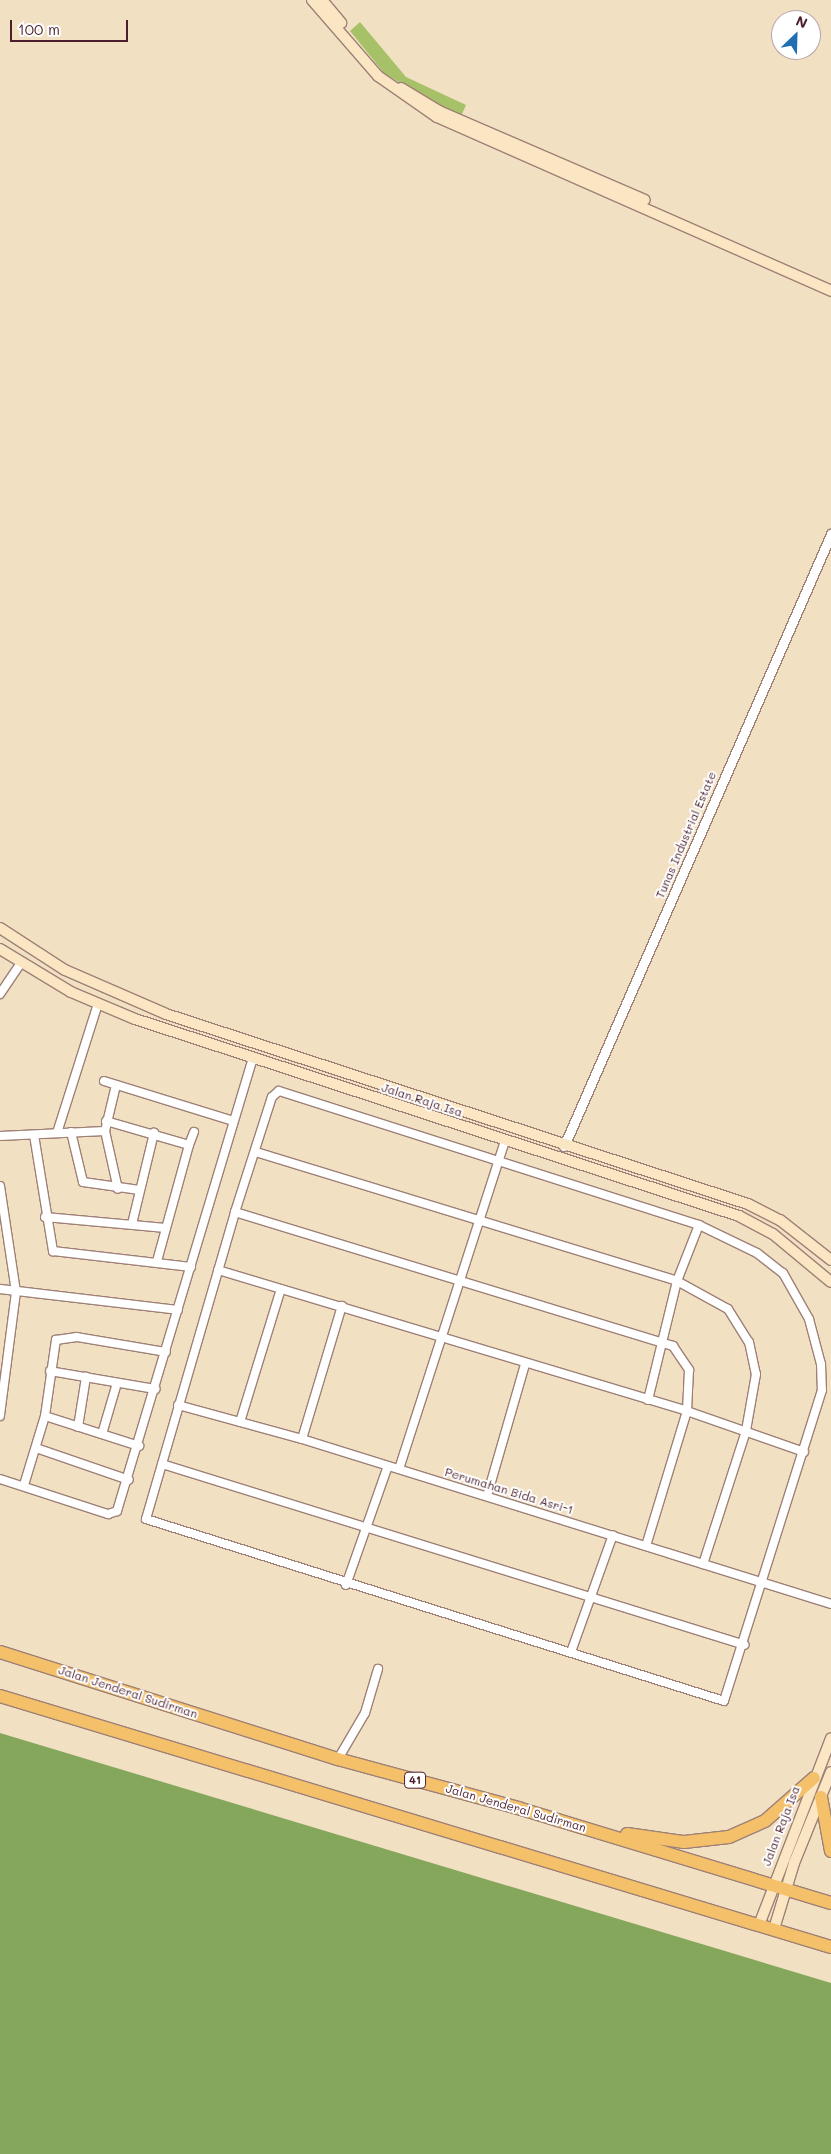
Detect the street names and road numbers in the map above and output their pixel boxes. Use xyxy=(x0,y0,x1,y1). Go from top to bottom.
street label: Tunas Industrial Estate xyxy=(653,769,719,901)
street label: Jalan Raja Isa xyxy=(380,1080,464,1120)
street label: Perumahan Bida Asri-1 xyxy=(443,1465,575,1517)
street label: Jalan Jenderal Sudirman xyxy=(57,1663,199,1721)
road number: 41 xyxy=(404,1772,426,1788)
street label: Jalan Jenderal Sudirman xyxy=(444,1781,588,1835)
street label: Jalan Raja Isa xyxy=(759,1784,803,1868)

